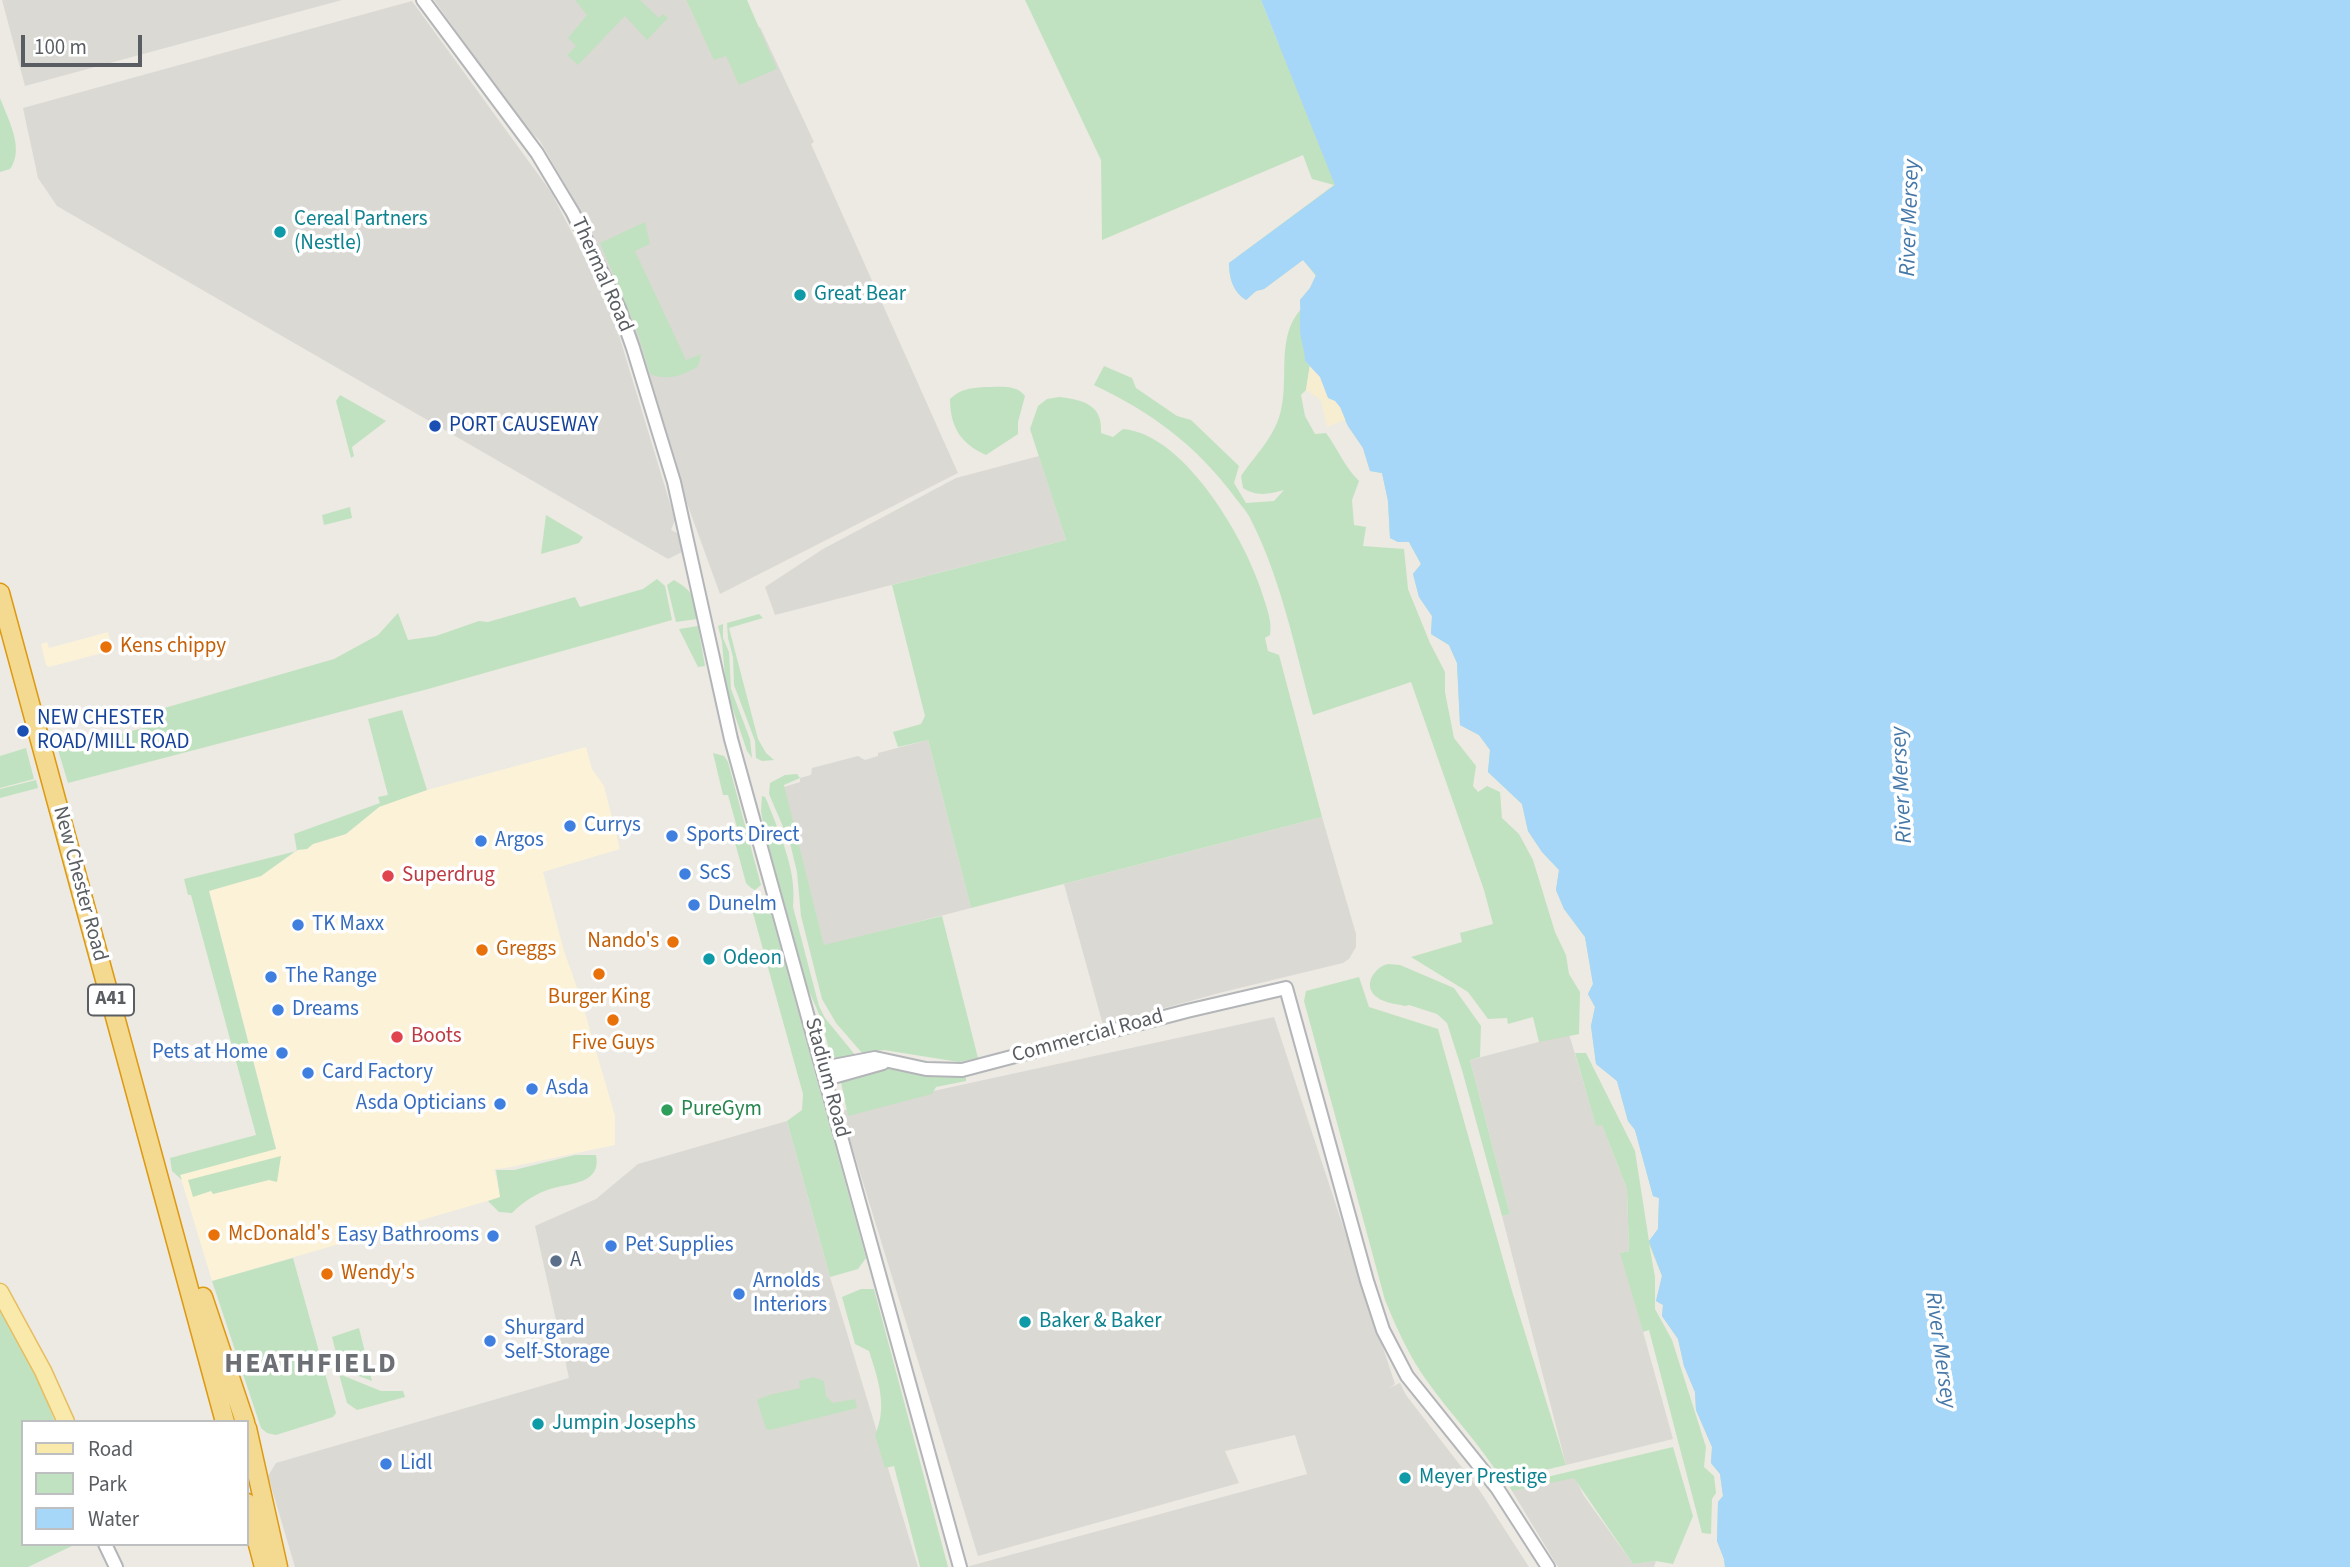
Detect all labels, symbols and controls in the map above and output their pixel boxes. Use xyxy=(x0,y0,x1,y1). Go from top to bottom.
scale bar xyxy=(24,21,145,65)
text: 100 m xyxy=(34,32,87,62)
water label: River Mersey xyxy=(1895,159,1927,277)
place label: Cereal Partners (Nestle) xyxy=(294,207,428,257)
street label: Thermal Road xyxy=(564,214,638,336)
marker: Cereal Partners (Nestle) xyxy=(272,224,288,240)
place label: Great Bear xyxy=(814,282,906,308)
marker: Great Bear xyxy=(792,287,808,303)
place label: PORT CAUSEWAY xyxy=(449,413,598,439)
marker: PORT CAUSEWAY xyxy=(427,418,443,434)
place label: Kens chippy xyxy=(120,634,226,660)
marker: Kens chippy xyxy=(98,639,114,655)
place label: NEW CHESTER ROAD/MILL ROAD xyxy=(37,706,189,756)
marker: NEW CHESTER ROAD/MILL ROAD xyxy=(15,723,31,739)
water label: River Mersey xyxy=(1886,726,1920,844)
street label: New Chester Road xyxy=(46,804,112,964)
place label: Currys xyxy=(584,813,641,839)
marker: Currys xyxy=(562,818,578,834)
place label: Sports Direct xyxy=(686,823,799,849)
place label: Argos xyxy=(495,828,544,854)
marker: Sports Direct xyxy=(664,828,680,844)
marker: Argos xyxy=(473,833,489,849)
place label: ScS xyxy=(699,861,731,887)
place label: Superdrug xyxy=(402,863,495,889)
marker: ScS xyxy=(677,866,693,882)
marker: Superdrug xyxy=(380,868,396,884)
place label: Dunelm xyxy=(708,892,777,918)
marker: Dunelm xyxy=(686,897,702,913)
place label: TK Maxx xyxy=(312,912,384,938)
marker: TK Maxx xyxy=(290,917,306,933)
place label: Nando's xyxy=(587,929,659,955)
marker: Nando's xyxy=(665,934,681,950)
place label: Greggs xyxy=(496,937,556,963)
marker: Greggs xyxy=(474,942,490,958)
place label: Odeon xyxy=(723,946,782,972)
marker: Odeon xyxy=(701,951,717,967)
place label: The Range xyxy=(285,964,377,990)
marker: Burger King xyxy=(591,966,607,982)
marker: The Range xyxy=(263,969,279,985)
road number: A41 xyxy=(88,984,134,1016)
place label: Burger King xyxy=(548,985,650,1011)
place label: Dreams xyxy=(292,997,359,1023)
marker: Dreams xyxy=(270,1002,286,1018)
street label: Commercial Road xyxy=(1010,1005,1166,1069)
marker: Five Guys xyxy=(605,1012,621,1028)
street label: Stadium Road xyxy=(798,1015,854,1141)
place label: Boots xyxy=(411,1024,461,1050)
marker: Boots xyxy=(389,1029,405,1045)
place label: Five Guys xyxy=(572,1031,654,1057)
place label: Pets at Home xyxy=(152,1040,268,1066)
marker: Pets at Home xyxy=(274,1045,290,1061)
place label: Card Factory xyxy=(322,1060,433,1086)
marker: Card Factory xyxy=(300,1065,316,1081)
place label: Asda xyxy=(546,1076,589,1102)
marker: Asda xyxy=(524,1081,540,1097)
place label: Asda Opticians xyxy=(356,1091,486,1117)
marker: Asda Opticians xyxy=(492,1096,508,1112)
place label: PureGym xyxy=(681,1097,762,1123)
marker: PureGym xyxy=(659,1102,675,1118)
place label: McDonald's xyxy=(228,1222,330,1248)
place label: Easy Bathrooms xyxy=(337,1223,479,1249)
marker: McDonald's xyxy=(206,1227,222,1243)
marker: Easy Bathrooms xyxy=(485,1228,501,1244)
place label: Pet Supplies xyxy=(625,1233,734,1259)
marker: Pet Supplies xyxy=(603,1238,619,1254)
place label: A xyxy=(570,1248,581,1274)
marker: A xyxy=(548,1253,564,1269)
place label: Wendy's xyxy=(341,1261,414,1287)
marker: Wendy's xyxy=(319,1266,335,1282)
place label: Arnolds Interiors xyxy=(753,1269,827,1319)
marker: Arnolds Interiors xyxy=(731,1286,747,1302)
water label: River Mersey xyxy=(1917,1290,1961,1410)
place label: Baker & Baker xyxy=(1039,1309,1161,1335)
marker: Baker & Baker xyxy=(1017,1314,1033,1330)
place label: Shurgard Self-Storage xyxy=(504,1316,610,1366)
marker: Shurgard Self-Storage xyxy=(482,1333,498,1349)
district label: HEATHFIELD xyxy=(226,1349,396,1383)
place label: Jumpin Josephs xyxy=(552,1411,696,1437)
marker: Jumpin Josephs xyxy=(530,1416,546,1432)
legend xyxy=(21,1420,248,1546)
text: Road xyxy=(88,1434,133,1464)
place label: Lidl xyxy=(400,1451,432,1477)
marker: Lidl xyxy=(378,1456,394,1472)
place label: Meyer Prestige xyxy=(1419,1465,1547,1491)
text: Park xyxy=(88,1469,127,1499)
marker: Meyer Prestige xyxy=(1397,1470,1413,1486)
text: Water xyxy=(88,1504,139,1534)

